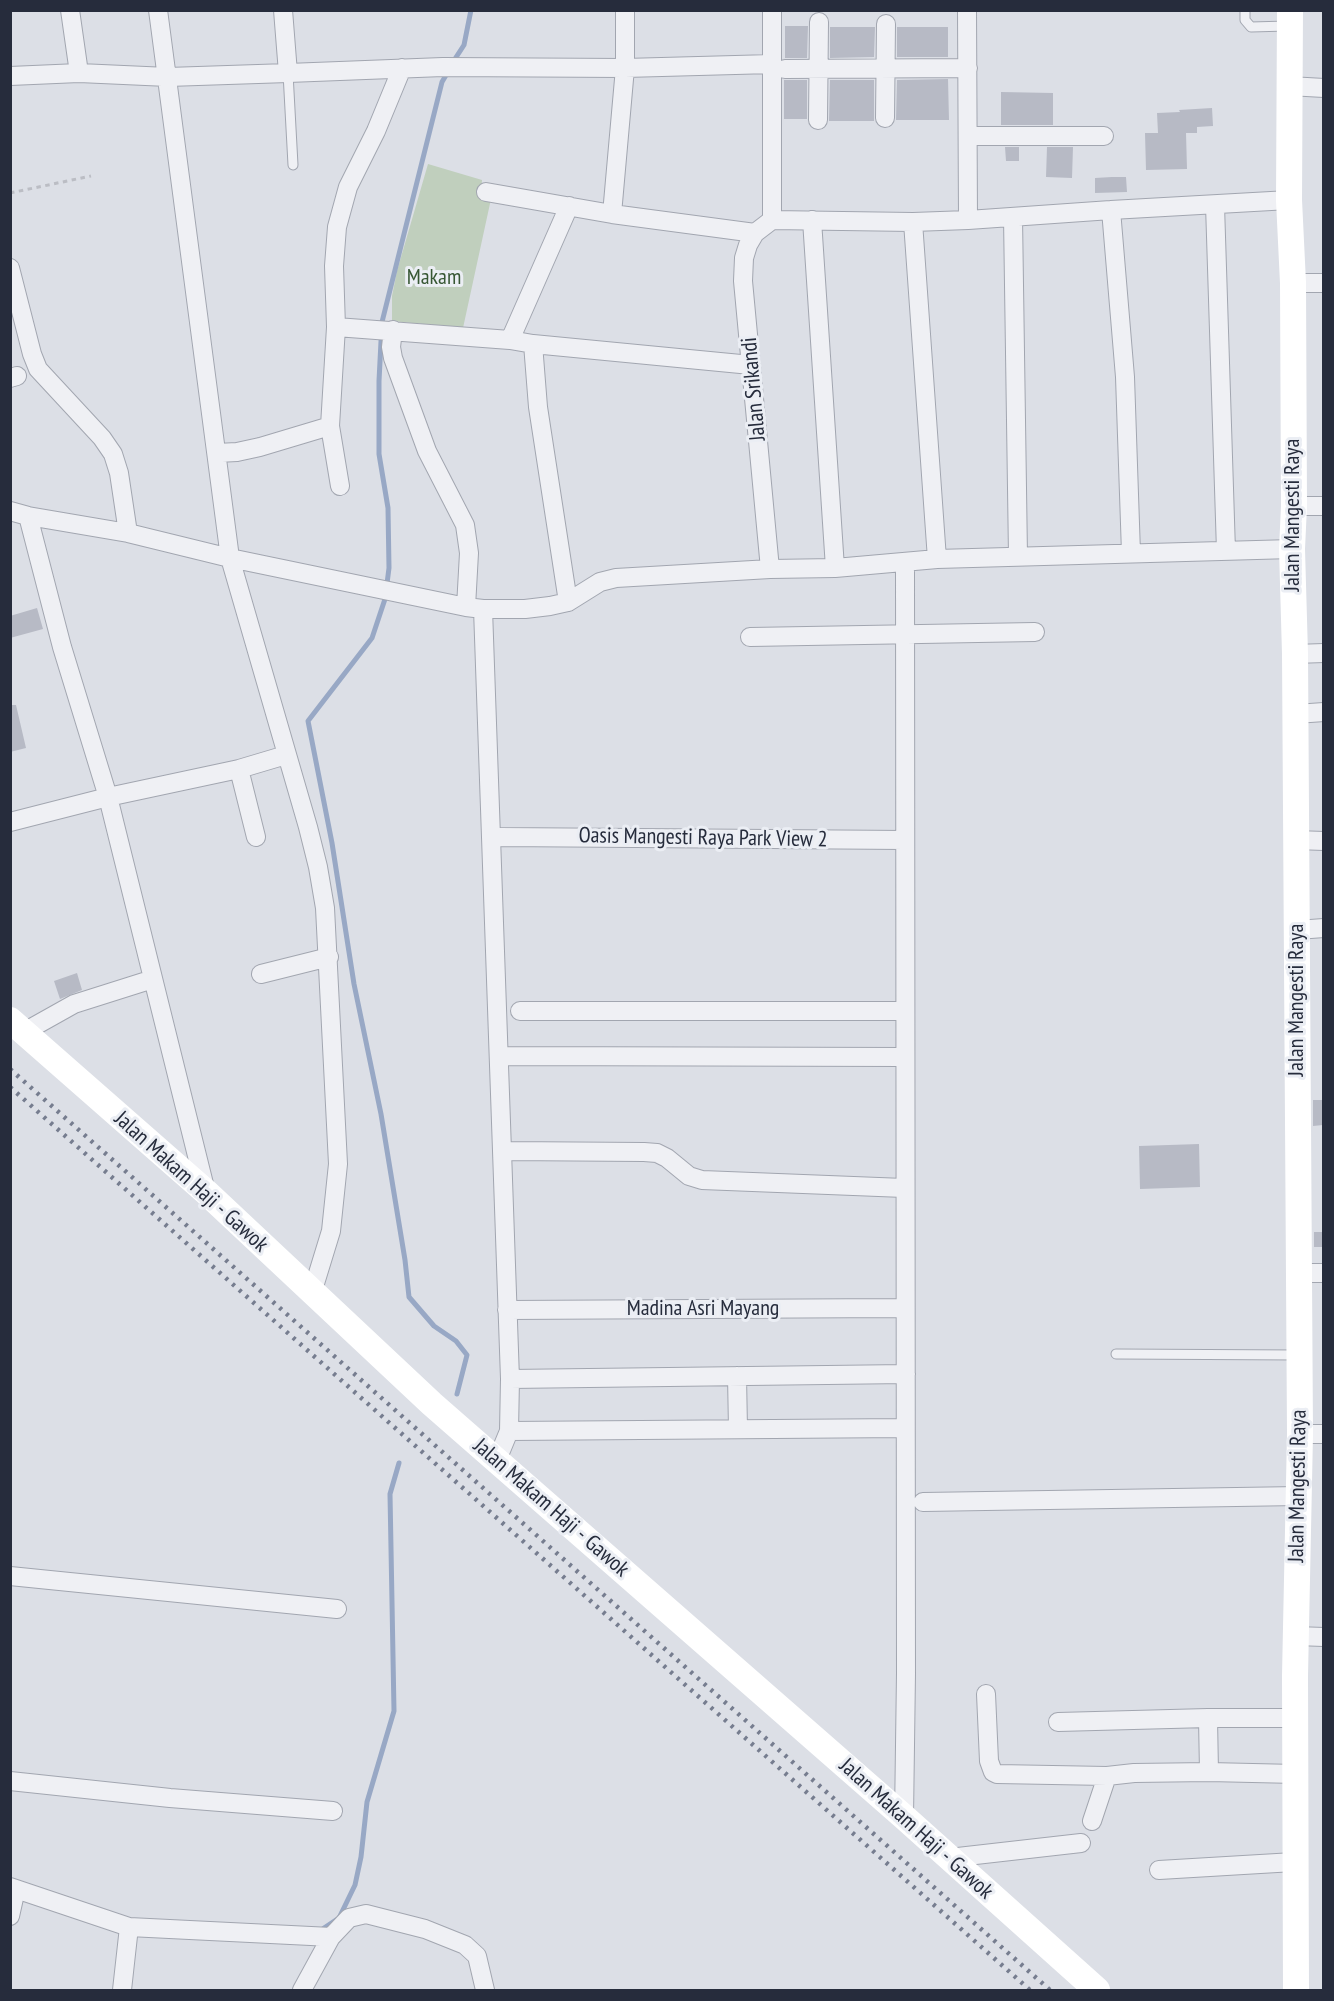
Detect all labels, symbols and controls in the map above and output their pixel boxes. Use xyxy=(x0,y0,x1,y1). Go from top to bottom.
park label: Makam xyxy=(407,265,461,291)
street label: Jalan Srikandi xyxy=(736,336,772,442)
street label: Jalan Mangesti Raya xyxy=(1280,439,1306,591)
street label: Oasis Mangesti Raya Park View 2 xyxy=(578,823,828,853)
street label: Jalan Mangesti Raya xyxy=(1284,924,1310,1076)
street label: Jalan Makam Haji - Gawok xyxy=(109,1106,273,1258)
street label: Madina Asri Mayang xyxy=(627,1296,779,1322)
street label: Jalan Mangesti Raya xyxy=(1283,1409,1313,1563)
street label: Jalan Makam Haji - Gawok xyxy=(468,1433,634,1583)
street label: Jalan Makam Haji - Gawok xyxy=(834,1753,998,1905)

